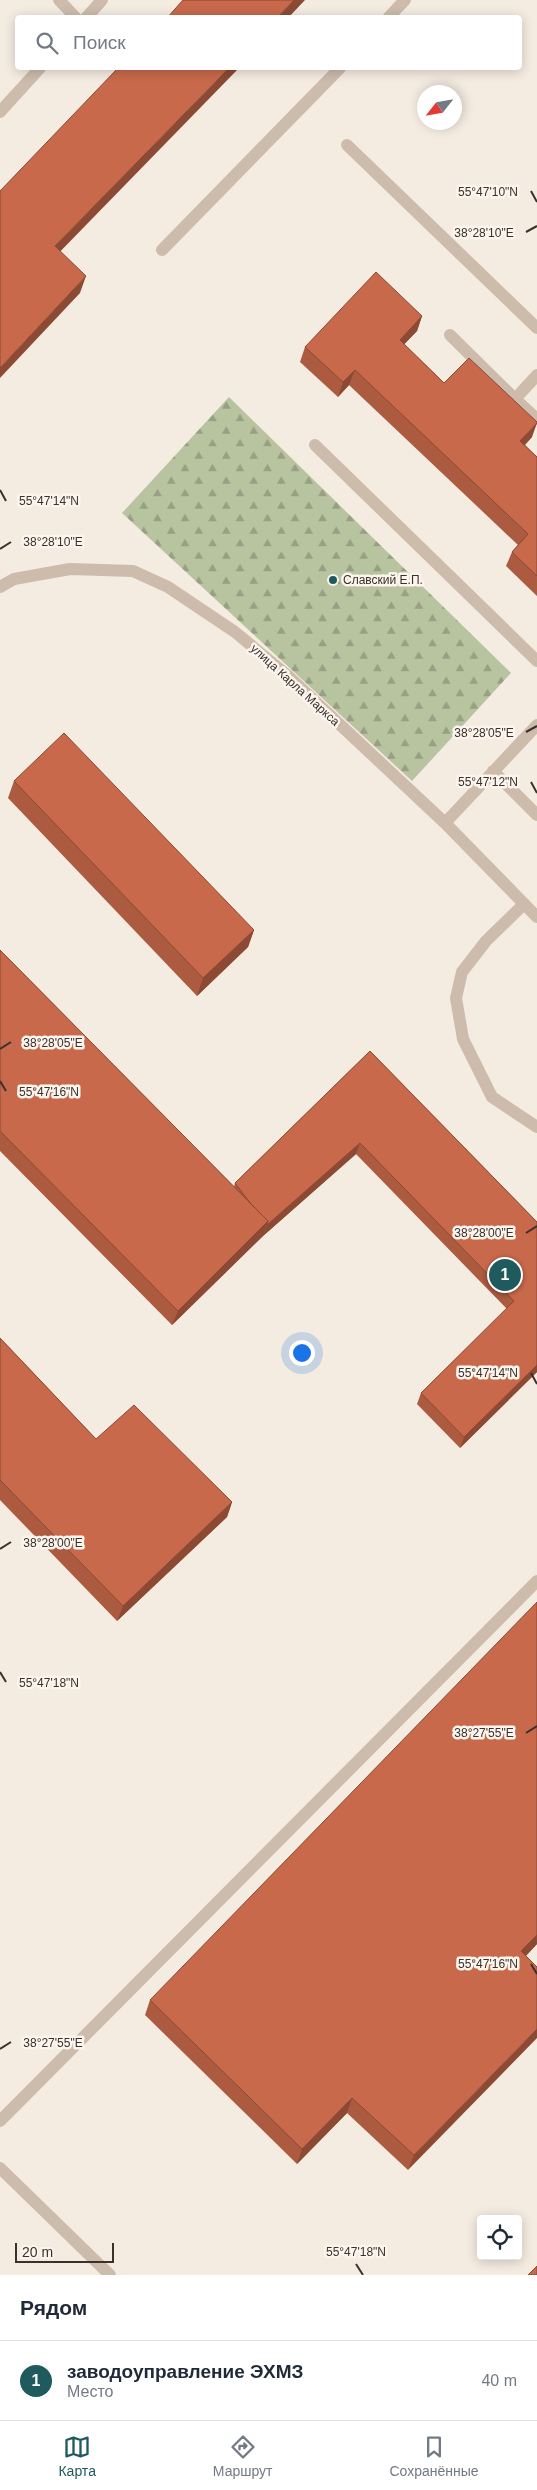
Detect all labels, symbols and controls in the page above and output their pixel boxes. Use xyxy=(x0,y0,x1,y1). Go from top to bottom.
search box xyxy=(15,15,522,70)
icon: search xyxy=(33,29,61,57)
text: Поиск xyxy=(73,32,126,53)
north arrow xyxy=(417,85,462,130)
text: 55°47'10"N xyxy=(458,185,518,199)
text: 38°28'10"E xyxy=(454,226,514,240)
text: 55°47'14"N xyxy=(19,494,79,508)
text: 38°28'10"E xyxy=(23,535,83,549)
place label: Славский Е.П. xyxy=(343,573,423,587)
marker: Славский Е.П. xyxy=(327,574,339,586)
street label: улица Карла Маркса xyxy=(248,641,343,729)
text: 38°28'05"E xyxy=(454,726,514,740)
text: 55°47'12"N xyxy=(458,775,518,789)
text: 38°28'05"E xyxy=(23,1036,83,1050)
text: 55°47'16"N xyxy=(19,1085,79,1099)
text: 38°28'00"E xyxy=(454,1226,514,1240)
pin: 1 xyxy=(489,1256,521,1294)
your location xyxy=(289,1340,315,1366)
text: 55°47'14"N xyxy=(458,1366,518,1380)
text: 38°28'00"E xyxy=(23,1536,83,1550)
text: 55°47'18"N xyxy=(19,1676,79,1690)
text: 38°27'55"E xyxy=(454,1726,514,1740)
text: 55°47'16"N xyxy=(458,1957,518,1971)
text: 38°27'55"E xyxy=(23,2036,83,2050)
map controls xyxy=(477,2215,522,2260)
button: locate xyxy=(477,2215,522,2260)
scale bar xyxy=(15,2240,114,2263)
text: 20 m xyxy=(22,2244,53,2260)
text: 55°47'18"N xyxy=(326,2245,386,2259)
text: Рядом xyxy=(20,2296,87,2319)
text: заводоуправление ЭХМЗ xyxy=(67,2361,303,2382)
text: 1 xyxy=(32,2372,40,2389)
text: 40 m xyxy=(481,2372,517,2389)
text: Место xyxy=(67,2383,113,2400)
tab: Карта xyxy=(58,2433,96,2479)
tab: Маршрут xyxy=(213,2433,273,2479)
tab: Сохранённые xyxy=(389,2433,479,2479)

